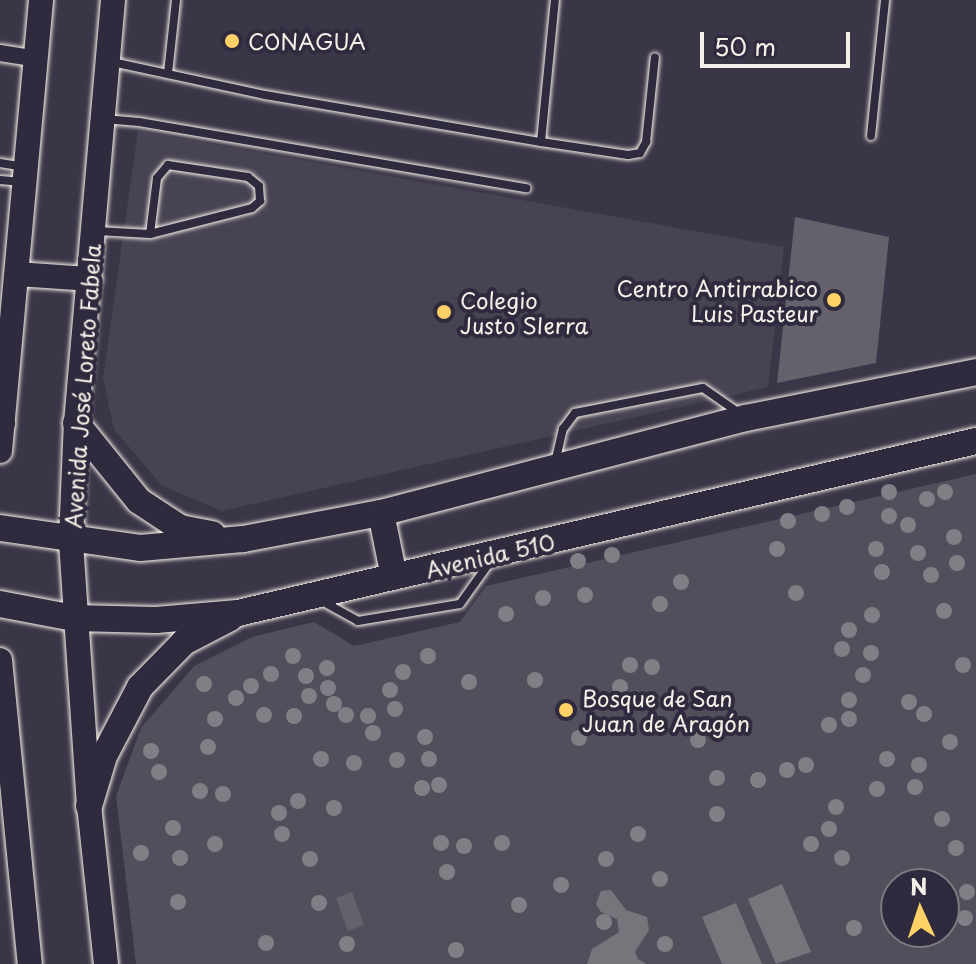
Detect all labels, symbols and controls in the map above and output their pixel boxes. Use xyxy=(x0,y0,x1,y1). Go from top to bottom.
scale bar xyxy=(704,16,854,66)
place label: CONAGUA xyxy=(248,28,366,54)
text: 50 m xyxy=(714,28,776,64)
marker: CONAGUA xyxy=(223,32,241,50)
street label: Avenida José Loreto Fabela xyxy=(59,242,105,530)
place label: Centro Antirrabico Luis Pasteur xyxy=(616,274,818,326)
place label: Colegio Justo SIerra xyxy=(460,286,589,338)
marker: Centro Antirrabico Luis Pasteur xyxy=(825,291,843,309)
marker: Colegio Justo SIerra xyxy=(435,303,453,321)
street label: Avenida 510 xyxy=(423,527,557,583)
place label: Bosque de San Juan de Aragón xyxy=(582,684,751,736)
marker: Bosque de San Juan de Aragón xyxy=(557,701,575,719)
north arrow xyxy=(880,868,960,948)
text: N xyxy=(909,869,928,902)

